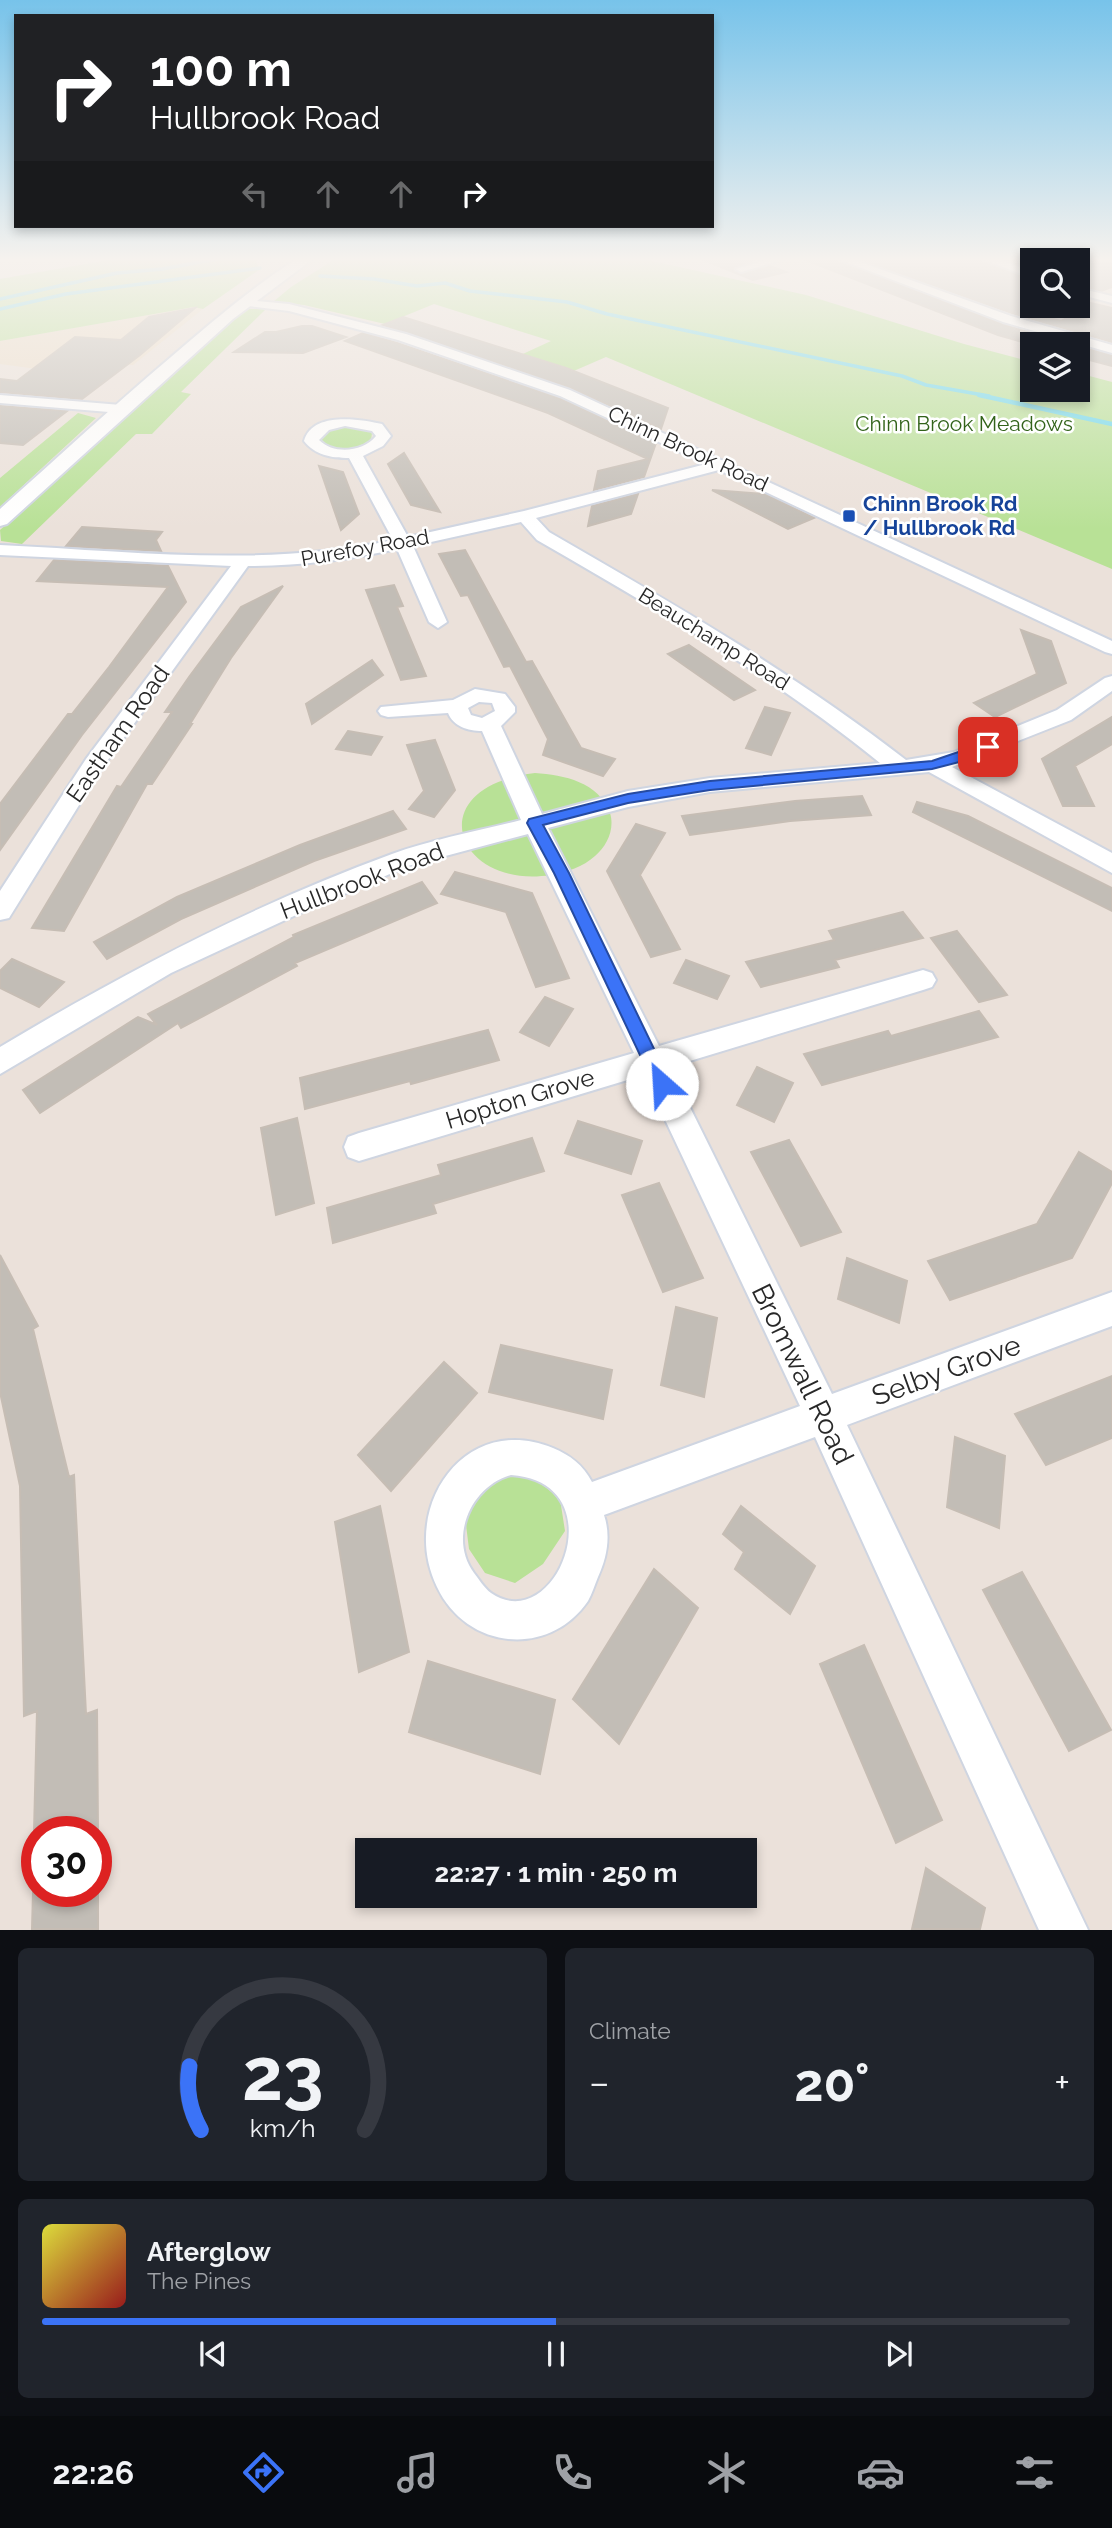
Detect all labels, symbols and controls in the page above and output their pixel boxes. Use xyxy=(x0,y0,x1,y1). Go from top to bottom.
text: 100 m xyxy=(150,40,292,97)
icon: right xyxy=(35,42,126,133)
text: Hullbrook Road xyxy=(150,99,380,136)
icon: left xyxy=(236,175,274,213)
icon: ahead xyxy=(309,175,347,213)
icon: ahead xyxy=(382,175,420,213)
icon: right xyxy=(455,175,493,213)
map controls xyxy=(1020,248,1090,402)
button: search xyxy=(1020,248,1090,318)
button: layers xyxy=(1020,332,1090,402)
street label: Chinn Brook Road xyxy=(604,400,772,497)
park label: Chinn Brook Meadows xyxy=(855,411,1073,436)
place label: Chinn Brook Rd / Hullbrook Rd xyxy=(863,491,1018,540)
marker: Chinn Brook Rd / Hullbrook Rd xyxy=(841,508,857,524)
street label: Purefoy Road xyxy=(299,524,431,571)
street label: Beauchamp Road xyxy=(634,582,794,695)
street label: Eastham Road xyxy=(60,660,175,808)
pin xyxy=(958,717,1018,777)
icon: arrive xyxy=(969,728,1007,766)
street label: Hullbrook Road xyxy=(276,836,448,925)
position arrow xyxy=(625,1047,699,1121)
street label: Hopton Grove xyxy=(442,1062,598,1135)
street label: Bromwall Road xyxy=(745,1279,860,1470)
street label: Selby Grove xyxy=(867,1328,1025,1413)
speed limit sign: 30 xyxy=(21,1816,112,1907)
text: 22:27 · 1 min · 250 m xyxy=(435,1858,677,1888)
text: Climate xyxy=(589,2017,671,2044)
text: 23 xyxy=(242,2033,323,2118)
text: 20° xyxy=(794,2052,870,2113)
text: − xyxy=(589,2060,609,2105)
text: + xyxy=(1054,2060,1070,2105)
text: km/h xyxy=(250,2113,315,2143)
text: Afterglow xyxy=(147,2237,271,2267)
text: The Pines xyxy=(147,2267,251,2294)
icon: previous xyxy=(194,2335,232,2373)
icon: pause xyxy=(537,2335,575,2373)
icon: next xyxy=(880,2335,918,2373)
icon: directions xyxy=(239,2448,288,2497)
icon: music xyxy=(393,2448,442,2497)
icon: phone xyxy=(548,2448,597,2497)
icon: climate xyxy=(702,2448,751,2497)
icon: car xyxy=(856,2448,905,2497)
icon: filters xyxy=(1010,2448,1059,2497)
text: 22:26 xyxy=(53,2454,134,2491)

